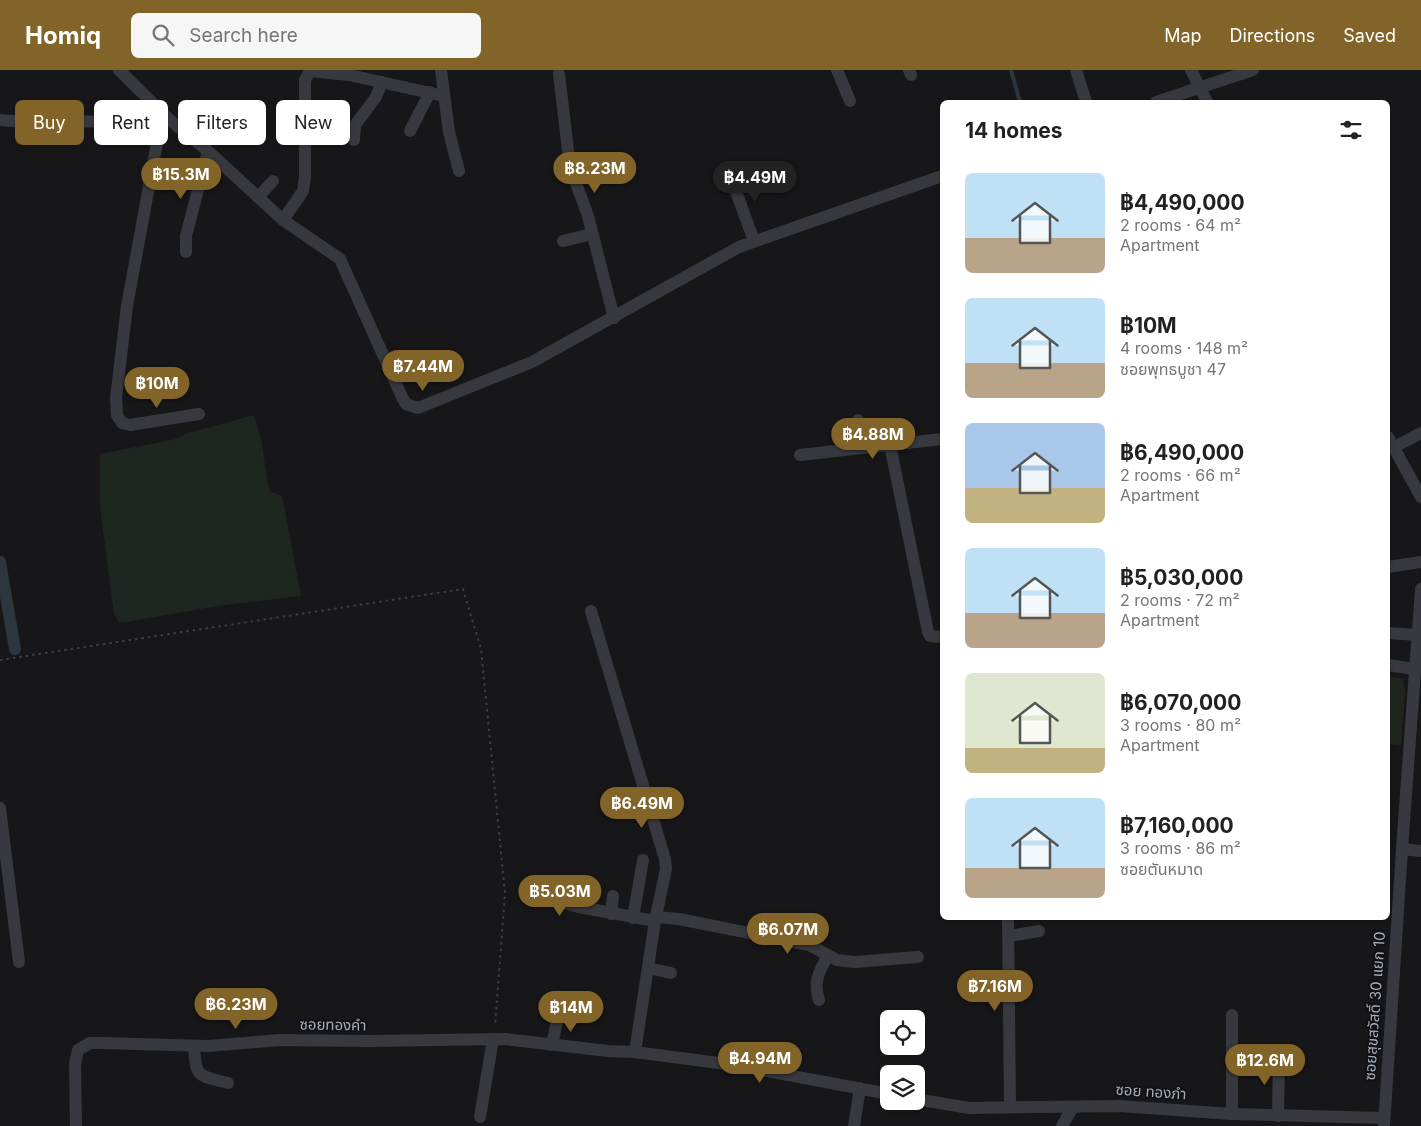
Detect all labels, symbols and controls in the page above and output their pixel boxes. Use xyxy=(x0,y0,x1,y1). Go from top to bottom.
search box xyxy=(131,13,481,58)
text: Homiq xyxy=(25,21,101,50)
icon: search xyxy=(149,21,177,49)
text: Search here xyxy=(189,24,298,47)
text: Map xyxy=(1164,25,1202,46)
text: Directions xyxy=(1230,25,1315,46)
text: Saved xyxy=(1343,25,1396,46)
chip: Buy xyxy=(15,100,84,145)
chip: Rent xyxy=(94,100,168,145)
chip: Filters xyxy=(178,100,266,145)
chip: New xyxy=(276,100,350,145)
icon: filters xyxy=(1337,116,1365,144)
text: 14 homes xyxy=(965,118,1063,143)
pin: ฿8.23M xyxy=(554,152,636,194)
pin: ฿15.3M xyxy=(140,158,222,200)
text: ฿8.23M xyxy=(564,158,626,178)
pin: ฿4.49M xyxy=(714,160,796,203)
text: ฿15.3M xyxy=(152,164,210,184)
text: ฿4.49M xyxy=(724,167,786,187)
text: ฿4,490,000 xyxy=(1120,190,1245,215)
icon: home xyxy=(1005,193,1065,253)
text: 2 rooms · 64 m² xyxy=(1120,215,1241,235)
text: Apartment xyxy=(1120,235,1200,255)
text: ฿10M xyxy=(1120,313,1177,338)
icon: home xyxy=(1005,318,1065,378)
text: 4 rooms · 148 m² xyxy=(1120,338,1248,358)
pin: ฿7.44M xyxy=(382,350,464,392)
text: ฿7.44M xyxy=(393,356,453,376)
text: ซอยพุทธบูชา 47 xyxy=(1120,359,1226,379)
pin: ฿10M xyxy=(127,366,187,409)
text: ฿10M xyxy=(135,373,179,393)
pin: ฿4.88M xyxy=(832,418,914,460)
text: ฿4.88M xyxy=(842,424,904,444)
text: ฿6,490,000 xyxy=(1120,440,1244,465)
icon: home xyxy=(1005,443,1065,503)
text: 2 rooms · 66 m² xyxy=(1120,465,1241,485)
text: Apartment xyxy=(1120,485,1200,505)
text: ฿5,030,000 xyxy=(1120,565,1243,590)
icon: home xyxy=(1005,568,1065,628)
text: 2 rooms · 72 m² xyxy=(1120,590,1240,610)
text: Apartment xyxy=(1120,610,1200,630)
text: ฿6,070,000 xyxy=(1120,690,1241,715)
icon: home xyxy=(1005,693,1065,753)
text: 3 rooms · 80 m² xyxy=(1120,715,1241,735)
text: Apartment xyxy=(1120,735,1200,755)
pin: ฿6.49M xyxy=(601,786,683,829)
text: ฿6.49M xyxy=(611,793,673,813)
text: ฿7,160,000 xyxy=(1120,813,1234,838)
icon: home xyxy=(1005,818,1065,878)
text: 3 rooms · 86 m² xyxy=(1120,838,1241,858)
text: ซอยตันหมาด xyxy=(1120,859,1203,879)
pin: ฿5.03M xyxy=(519,874,601,917)
text: ฿5.03M xyxy=(529,881,591,901)
pin: ฿6.07M xyxy=(747,912,829,955)
text: ฿6.07M xyxy=(758,919,818,939)
street label: ซอยสุขสวัสดิ์ 30 แยก 10 xyxy=(1360,931,1389,1081)
pin: ฿7.16M xyxy=(954,970,1036,1012)
text: ฿7.16M xyxy=(968,976,1022,996)
pin: ฿6.23M xyxy=(195,988,277,1030)
pin: ฿14M xyxy=(541,990,601,1033)
text: ฿6.23M xyxy=(205,994,267,1014)
text: ฿14M xyxy=(549,997,593,1017)
map controls xyxy=(880,1010,925,1110)
button: locate xyxy=(880,1010,925,1055)
street label: ซอยทองคำ xyxy=(299,1014,367,1035)
pin: ฿4.94M xyxy=(719,1042,801,1084)
pin: ฿12.6M xyxy=(1224,1044,1306,1086)
text: ฿4.94M xyxy=(729,1048,791,1068)
text: ฿12.6M xyxy=(1236,1050,1294,1070)
button: layers xyxy=(880,1065,925,1110)
street label: ซอย ทองภํา xyxy=(1115,1080,1187,1103)

